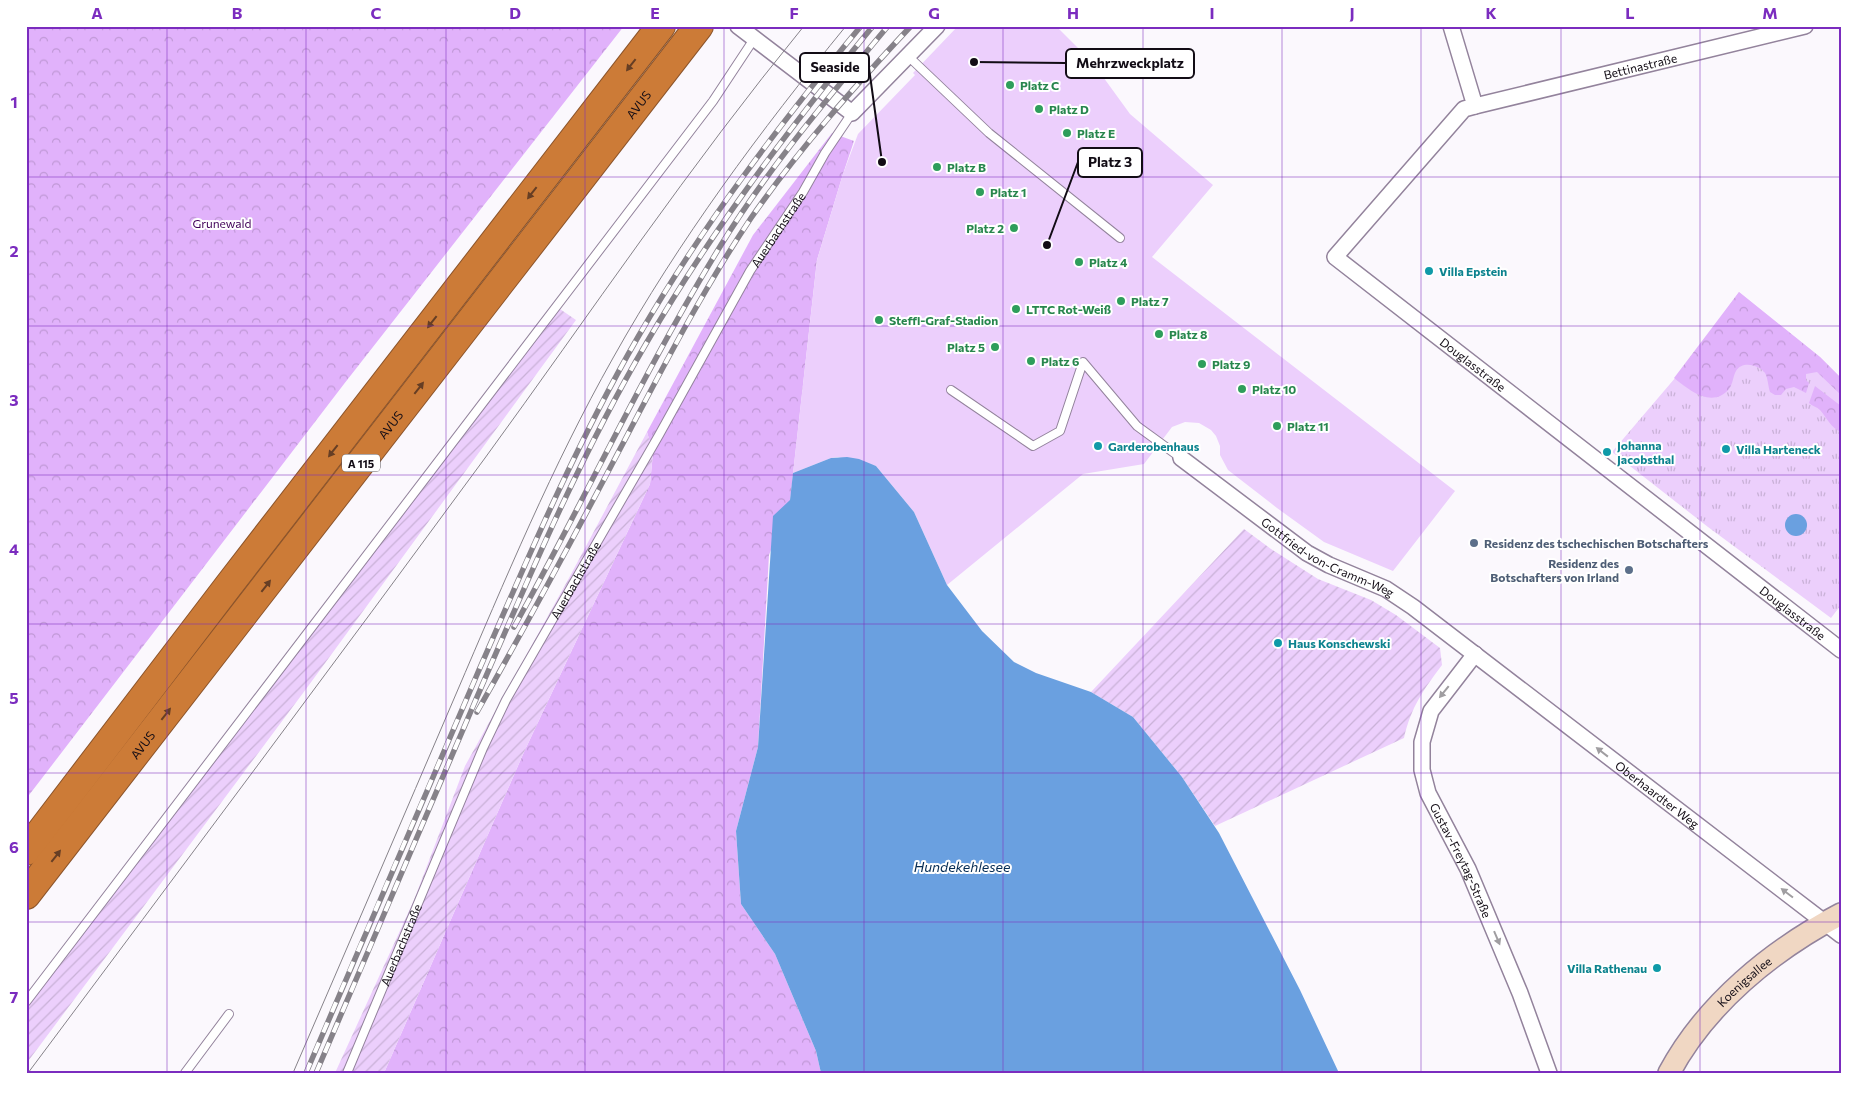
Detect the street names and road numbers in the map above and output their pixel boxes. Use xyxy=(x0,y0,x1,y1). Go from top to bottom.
street label: Bettinastraße xyxy=(1602,50,1678,82)
street label: AVUS xyxy=(623,88,653,121)
street label: Auerbachstraße xyxy=(748,189,808,270)
street label: Douglasstraße xyxy=(1438,334,1508,394)
street label: AVUS xyxy=(375,408,405,441)
road number: A 115 xyxy=(342,454,380,472)
street label: Gottfried-von-Cramm-Weg xyxy=(1259,514,1397,600)
street label: Auerbachstraße xyxy=(547,539,603,621)
street label: Douglasstraße xyxy=(1757,583,1828,642)
street label: AVUS xyxy=(127,728,158,762)
street label: Oberhaardter Weg xyxy=(1613,758,1702,831)
street label: Gustav-Freytag-Straße xyxy=(1427,800,1495,920)
street label: Auerbachstraße xyxy=(377,902,424,988)
street label: Koenigsallee xyxy=(1714,954,1774,1009)

